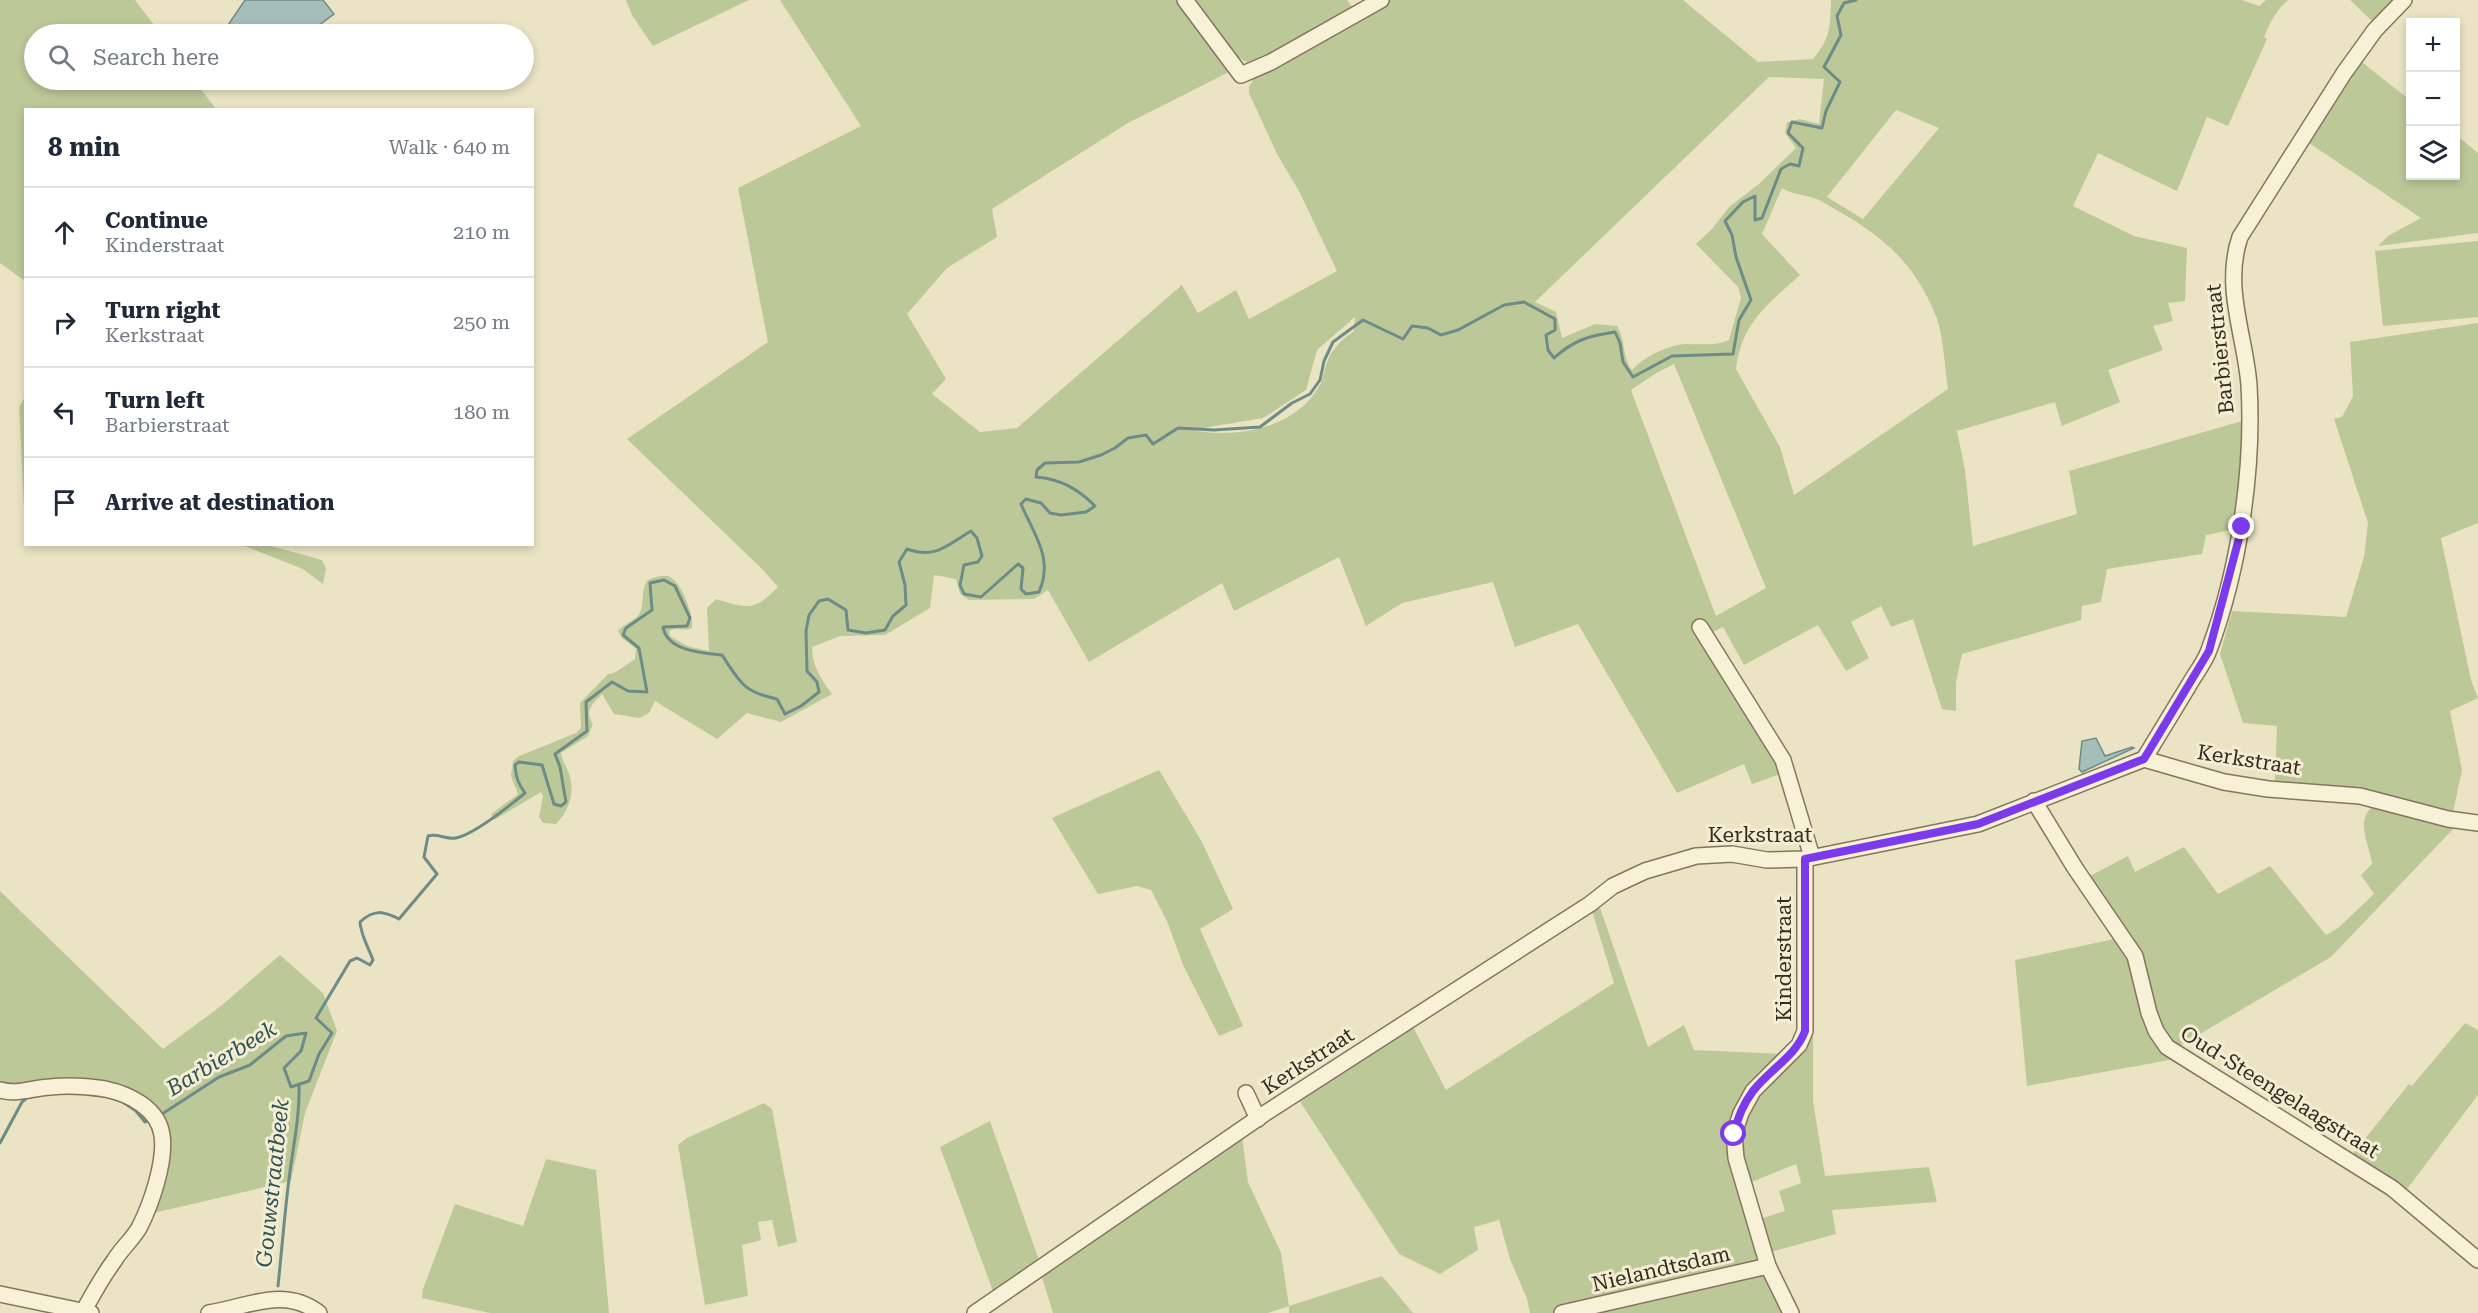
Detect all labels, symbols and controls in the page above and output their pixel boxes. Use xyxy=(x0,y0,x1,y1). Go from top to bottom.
map controls xyxy=(2406,18,2460,180)
button: + xyxy=(2406,18,2460,72)
search box xyxy=(24,24,534,90)
icon: search xyxy=(45,41,78,74)
text: Search here xyxy=(93,45,219,70)
button: − xyxy=(2406,72,2460,126)
button: layers xyxy=(2406,126,2460,180)
text: 8 min xyxy=(48,132,120,162)
text: Walk · 640 m xyxy=(389,135,510,159)
text: Continue xyxy=(105,208,208,233)
icon: ahead xyxy=(48,216,81,249)
text: 210 m xyxy=(453,220,510,244)
text: Kinderstraat xyxy=(105,233,225,257)
street label: Barbierstraat xyxy=(2201,283,2239,415)
text: Turn right xyxy=(105,298,220,323)
icon: right xyxy=(48,306,81,339)
text: 250 m xyxy=(453,310,510,334)
text: Kerkstraat xyxy=(105,323,205,347)
text: Turn left xyxy=(105,388,205,413)
icon: left xyxy=(48,396,81,429)
text: 180 m xyxy=(453,400,510,424)
text: Barbierstraat xyxy=(105,413,230,437)
icon: arrive xyxy=(48,486,81,519)
text: Arrive at destination xyxy=(105,490,334,515)
route end xyxy=(2228,513,2254,539)
street label: Kerkstraat xyxy=(2195,740,2303,780)
street label: Kerkstraat xyxy=(1708,823,1812,847)
street label: Kinderstraat xyxy=(1772,896,1796,1022)
water label: Barbierbeek xyxy=(161,1016,281,1101)
street label: Oud-Steengelaagstraat xyxy=(2176,1021,2384,1163)
street label: Kerkstraat xyxy=(1258,1022,1359,1100)
water label: Gouwstraatbeek xyxy=(251,1098,294,1268)
route start xyxy=(1720,1120,1746,1146)
street label: Nielandtsdam xyxy=(1589,1241,1733,1297)

